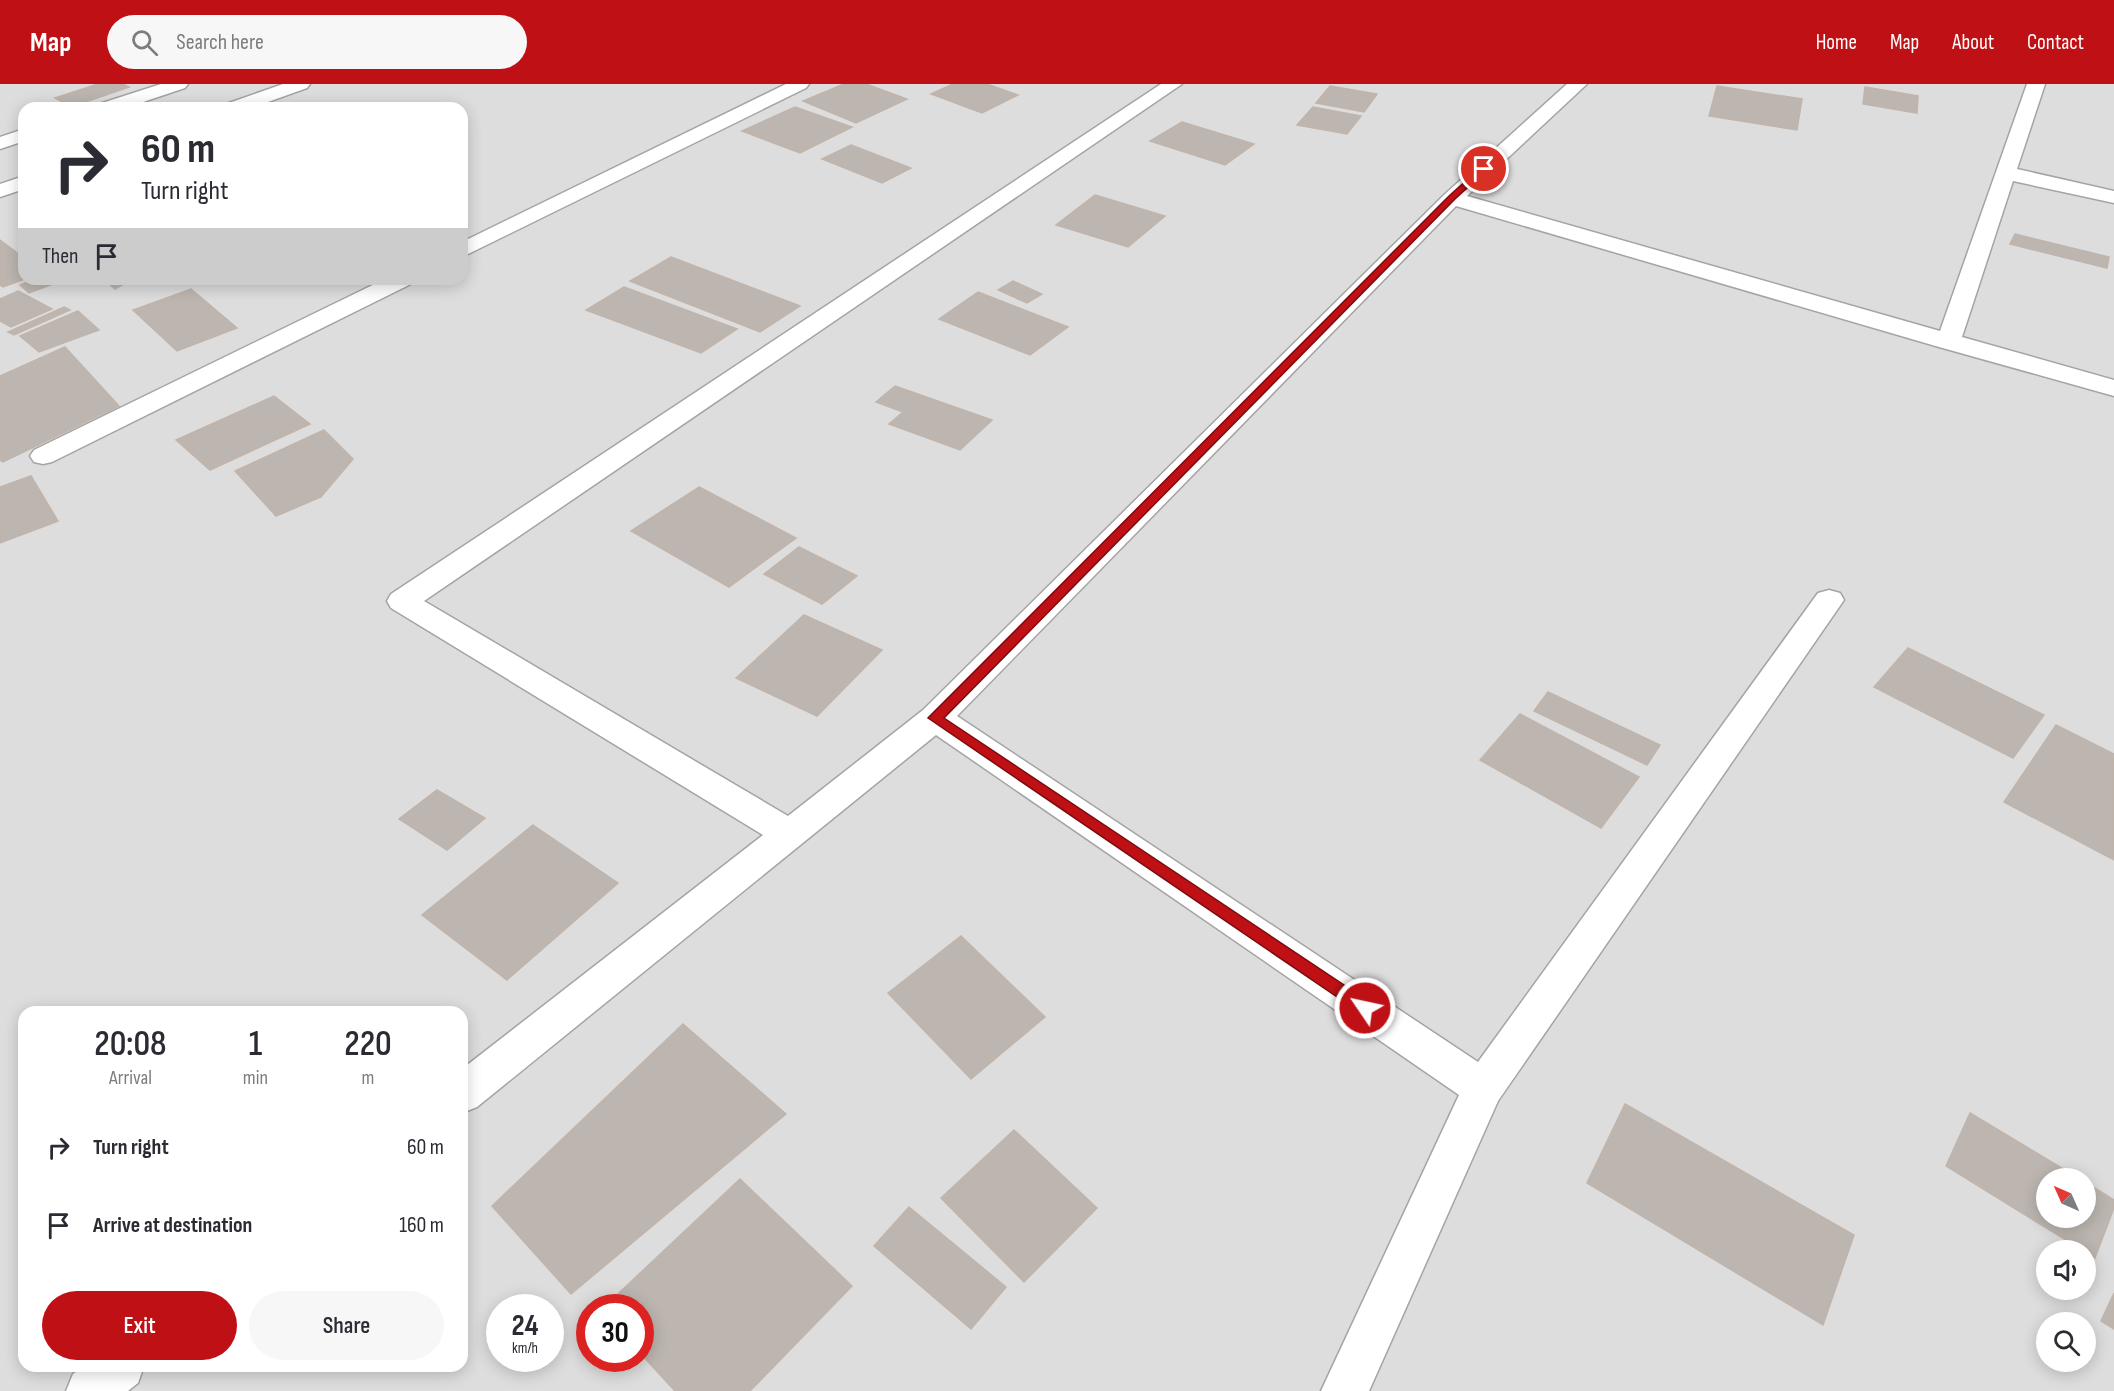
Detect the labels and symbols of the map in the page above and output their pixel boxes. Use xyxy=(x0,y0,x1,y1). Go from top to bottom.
pin xyxy=(1458,143,1509,194)
position arrow xyxy=(1333,976,1397,1040)
north arrow xyxy=(2036,1168,2096,1228)
speed limit sign: 30 xyxy=(576,1294,654,1372)

